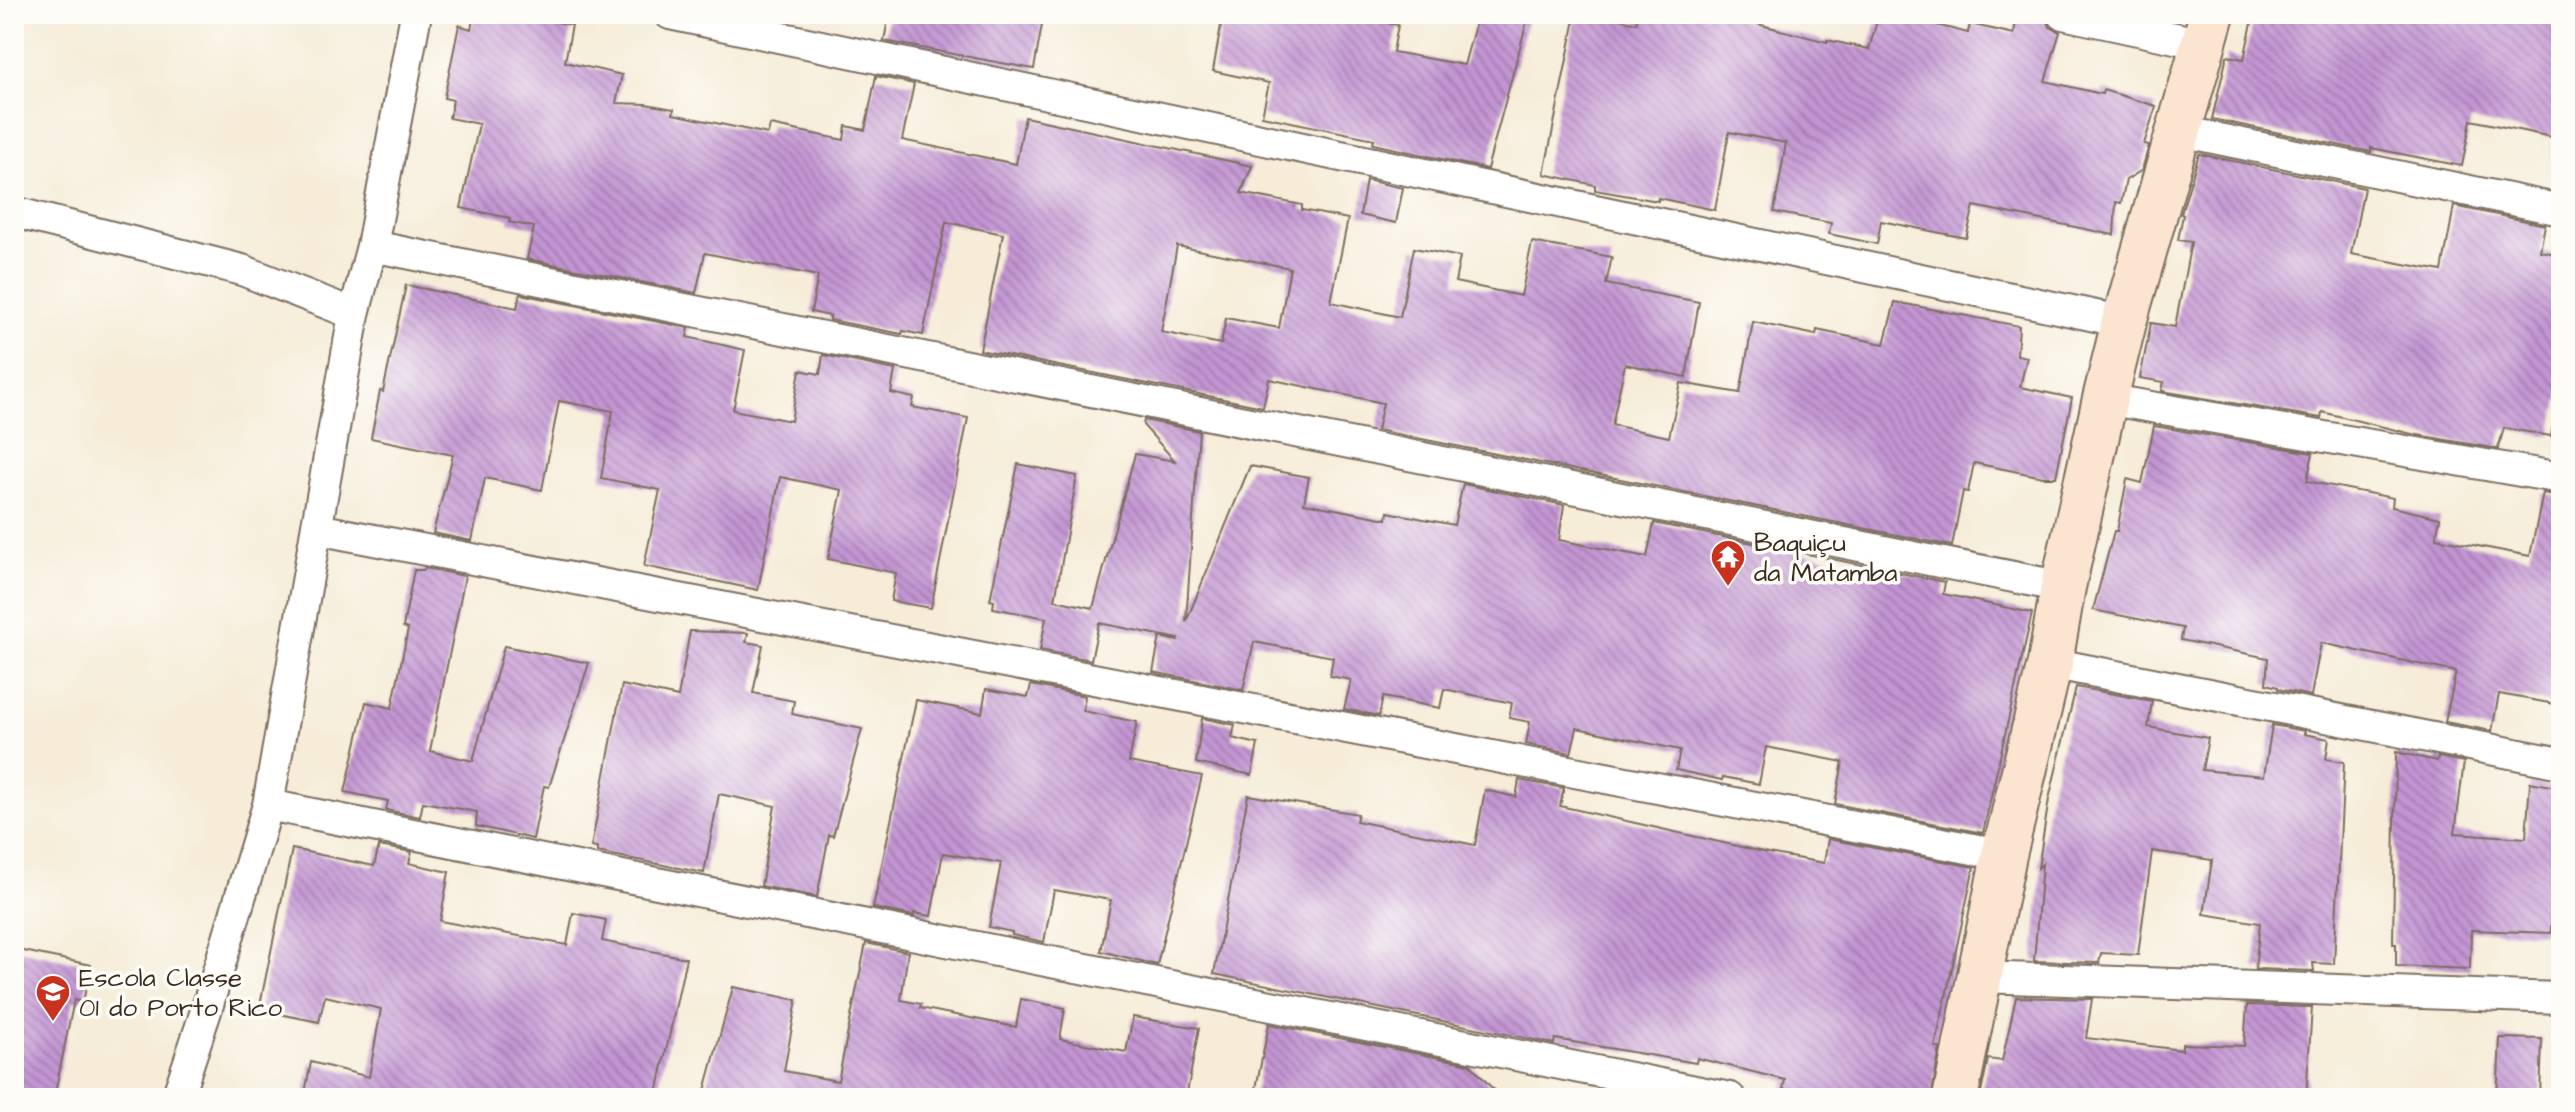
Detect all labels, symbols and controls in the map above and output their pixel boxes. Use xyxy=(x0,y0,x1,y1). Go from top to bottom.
place label: Baquiçu da Matamba xyxy=(1754,525,1898,591)
temple icon: Baquiçu da Matamba xyxy=(1709,538,1747,588)
place label: Escola Classe 01 do Porto Rico xyxy=(79,960,283,1026)
school or university icon: Escola Classe 01 do Porto Rico xyxy=(34,973,72,1023)

